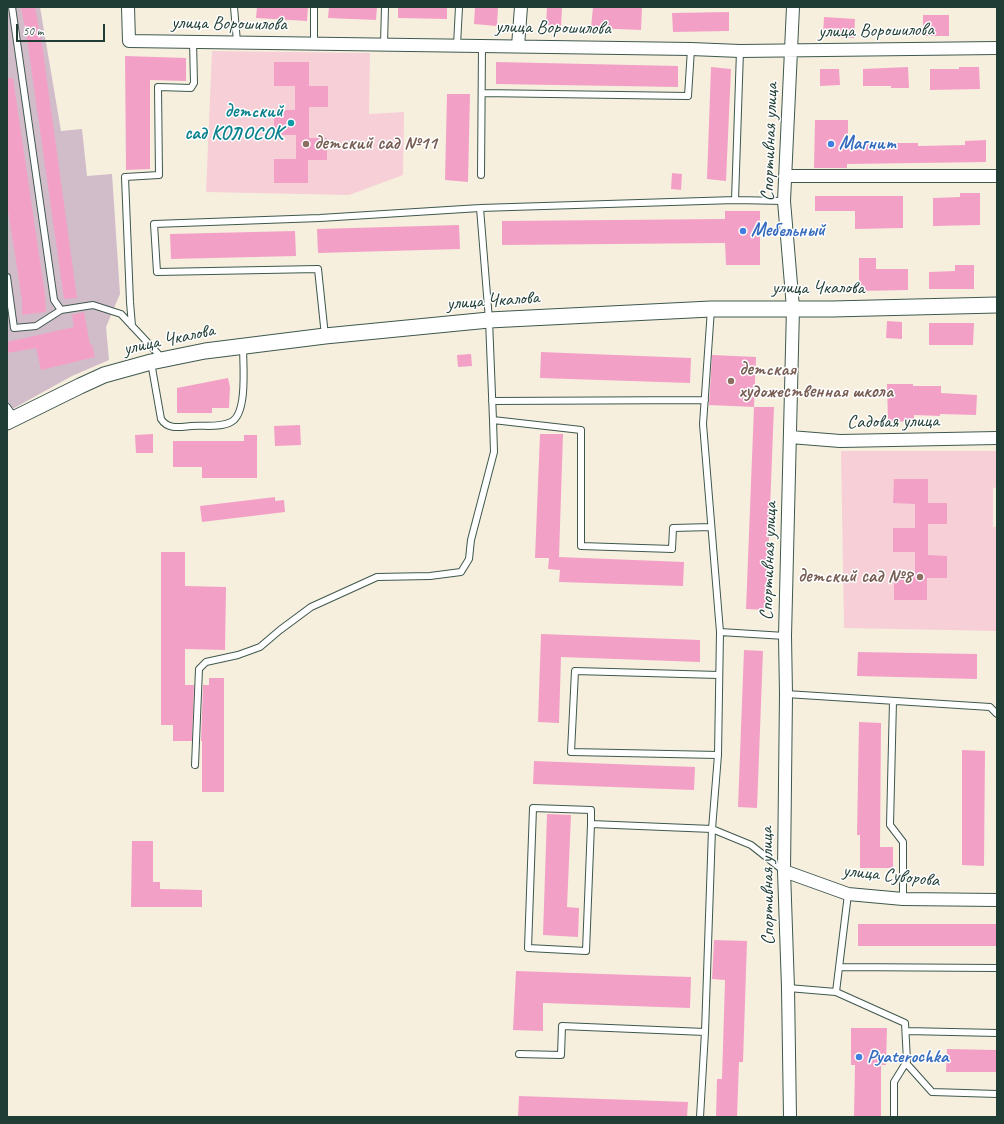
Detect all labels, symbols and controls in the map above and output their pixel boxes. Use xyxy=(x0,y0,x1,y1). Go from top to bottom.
street label: улица Ворошилова xyxy=(171,12,287,36)
scale bar xyxy=(18,16,107,42)
street label: улица Ворошилова xyxy=(495,16,611,40)
street label: улица Ворошилова xyxy=(818,19,934,43)
text: 50 m xyxy=(23,23,43,39)
street label: Спортивная улица xyxy=(757,82,783,202)
place label: детский сад КОЛОСОК xyxy=(184,101,283,145)
marker: детский сад КОЛОСОК xyxy=(286,118,296,128)
place label: детский сад №11 xyxy=(314,133,437,155)
place label: Магнит xyxy=(839,133,896,155)
marker: детский сад №11 xyxy=(301,139,311,149)
marker: Магнит xyxy=(826,139,836,149)
place label: Мебельный xyxy=(751,220,825,242)
marker: Мебельный xyxy=(738,226,748,236)
street label: улица Чкалова xyxy=(772,277,864,299)
street label: улица Чкалова xyxy=(446,286,540,316)
street label: улица Чкалова xyxy=(121,319,217,361)
place label: детская художественная школа xyxy=(739,359,893,403)
marker: детская художественная школа xyxy=(726,376,736,386)
street label: Садовая улица xyxy=(847,410,939,434)
street label: Спортивная улица xyxy=(756,501,782,621)
place label: детский сад №8 xyxy=(798,566,912,588)
marker: детский сад №8 xyxy=(915,572,925,582)
street label: Спортивная улица xyxy=(756,827,780,945)
street label: улица Суворова xyxy=(841,860,941,892)
place label: Pyaterochka xyxy=(867,1046,948,1068)
marker: Pyaterochka xyxy=(854,1052,864,1062)

